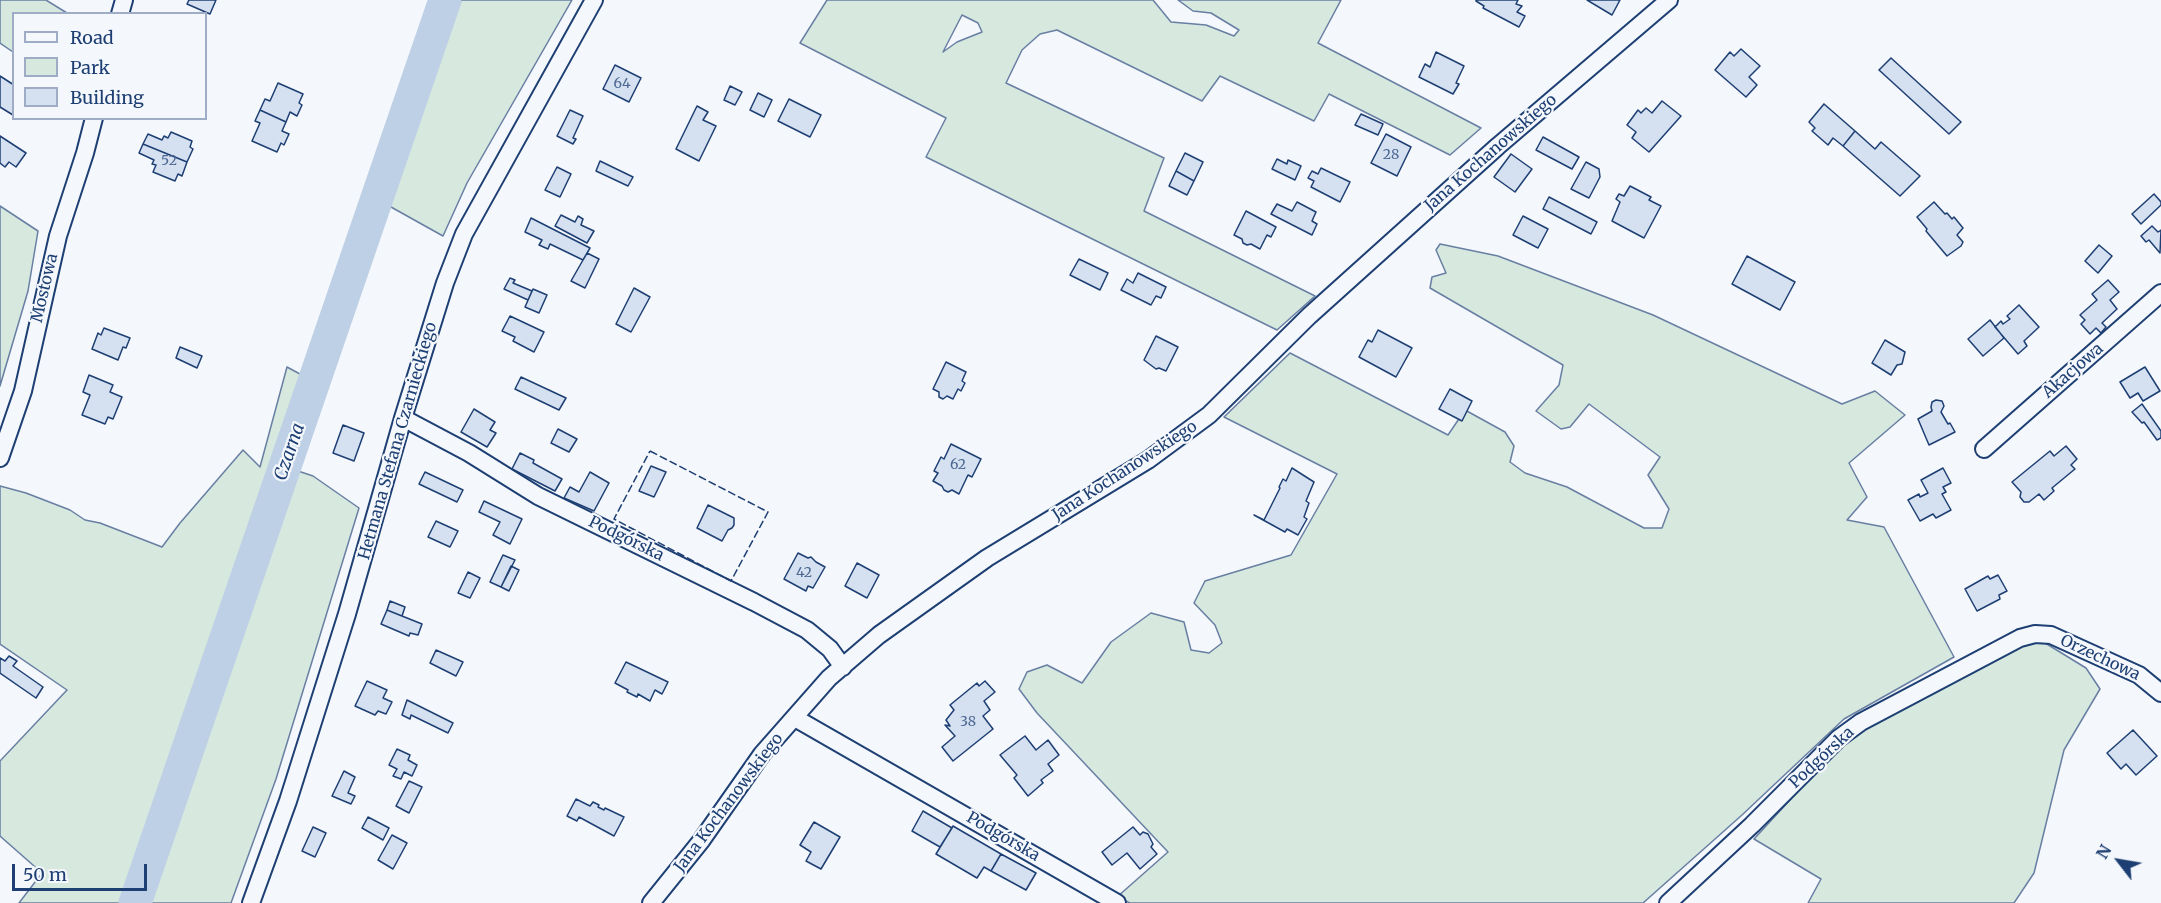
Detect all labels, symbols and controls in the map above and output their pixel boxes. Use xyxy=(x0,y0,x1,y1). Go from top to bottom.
legend xyxy=(12,12,207,120)
text: Road xyxy=(70,26,114,49)
text: Park xyxy=(70,56,110,79)
house number: 64 xyxy=(613,76,631,92)
text: Building xyxy=(70,86,144,109)
street label: Jana Kochanowskiego xyxy=(1421,90,1561,216)
house number: 28 xyxy=(1383,147,1399,163)
house number: 52 xyxy=(161,153,177,169)
street label: Mostowa xyxy=(28,252,62,324)
street label: Hetmana Stefana Czarnieckiego xyxy=(355,320,441,562)
street label: Akacjowa xyxy=(2039,339,2107,403)
street label: Jana Kochanowskiego xyxy=(1049,417,1201,525)
water label: Czarna xyxy=(270,420,310,484)
house number: 62 xyxy=(950,457,966,473)
street label: Podgórska xyxy=(585,513,667,565)
house number: 42 xyxy=(796,565,812,581)
street label: Orzechowa xyxy=(2057,631,2143,685)
house number: 38 xyxy=(960,714,976,730)
street label: Podgórska xyxy=(1786,723,1858,793)
street label: Jana Kochanowskiego xyxy=(671,730,787,876)
street label: Podgórska xyxy=(963,808,1043,866)
north arrow xyxy=(2089,831,2149,891)
text: N xyxy=(2092,841,2115,862)
scale bar xyxy=(15,852,150,890)
text: 50 m xyxy=(23,863,67,886)

